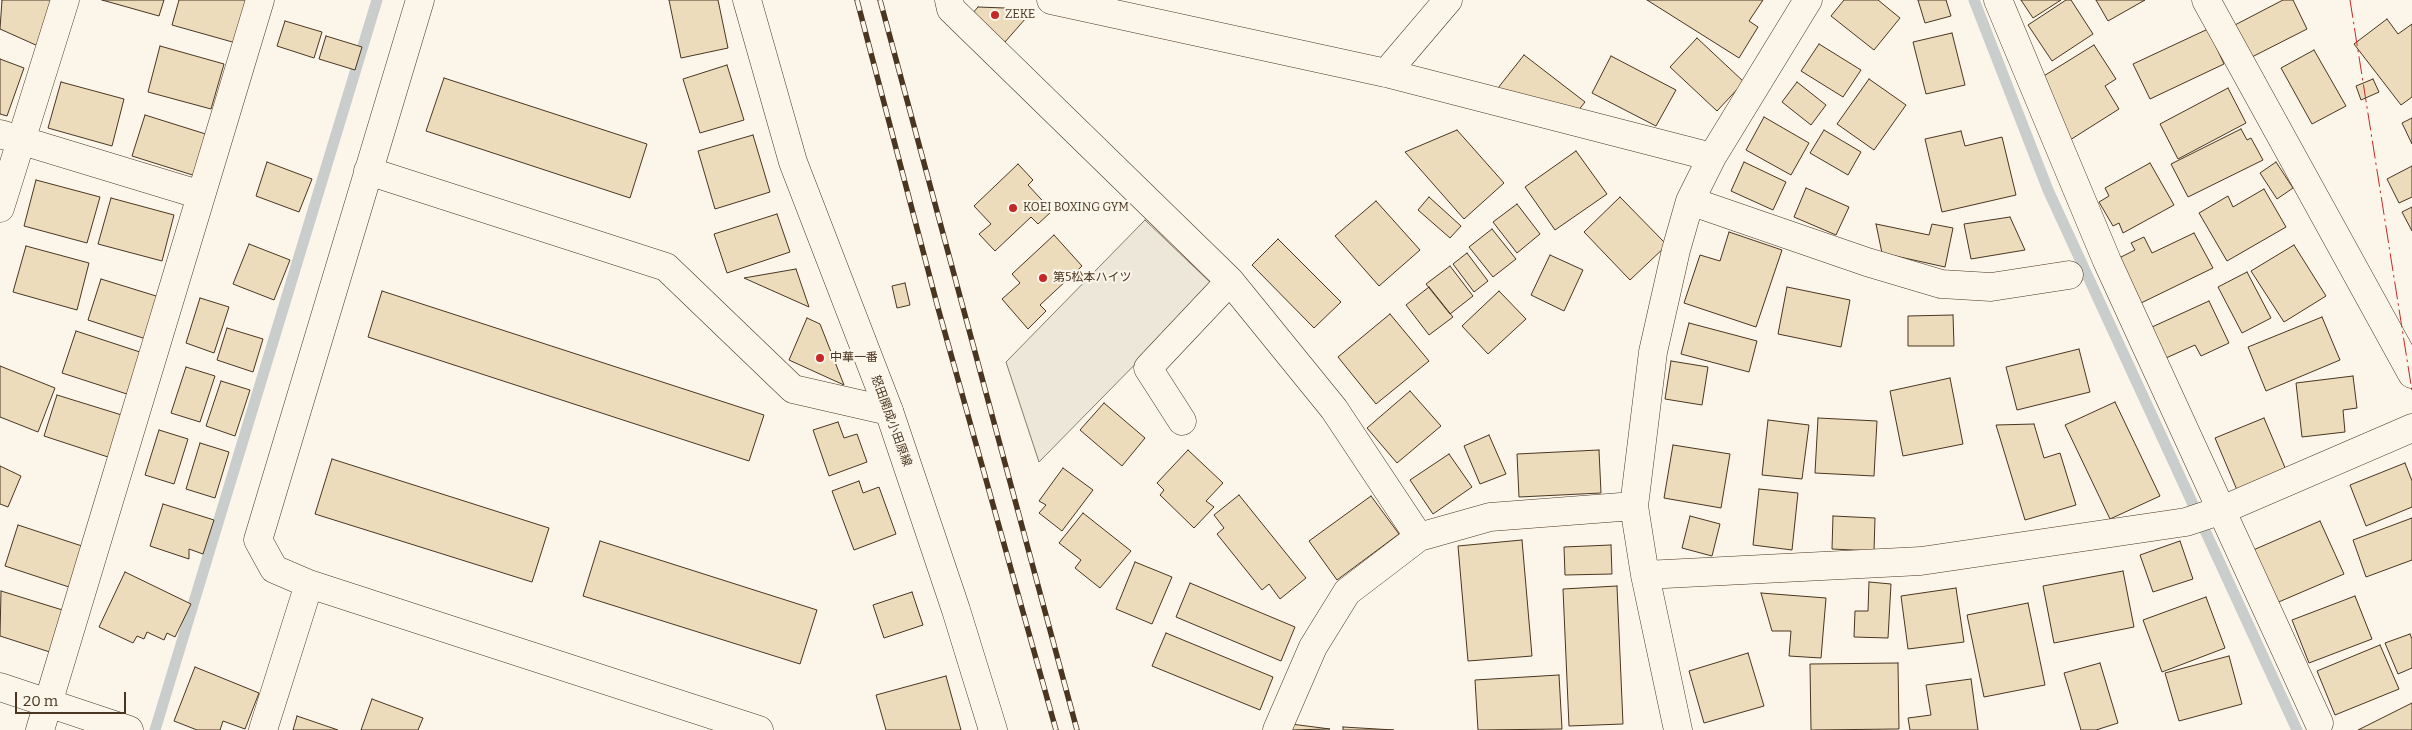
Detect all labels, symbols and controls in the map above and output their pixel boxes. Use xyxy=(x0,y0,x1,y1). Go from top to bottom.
place label: ZEKE xyxy=(1005,8,1035,22)
marker: ZEKE xyxy=(989,9,1001,21)
place label: KOEI BOXING GYM xyxy=(1023,201,1129,215)
marker: KOEI BOXING GYM xyxy=(1007,202,1019,214)
place label: 第5松本ハイツ xyxy=(1053,271,1131,285)
marker: 第5松本ハイツ xyxy=(1037,272,1049,284)
place label: 中華一番 xyxy=(830,351,878,365)
marker: 中華一番 xyxy=(814,352,826,364)
street label: 怒田開成小田原線 xyxy=(868,373,914,469)
scale bar xyxy=(18,682,129,714)
text: 20 m xyxy=(23,692,58,710)

